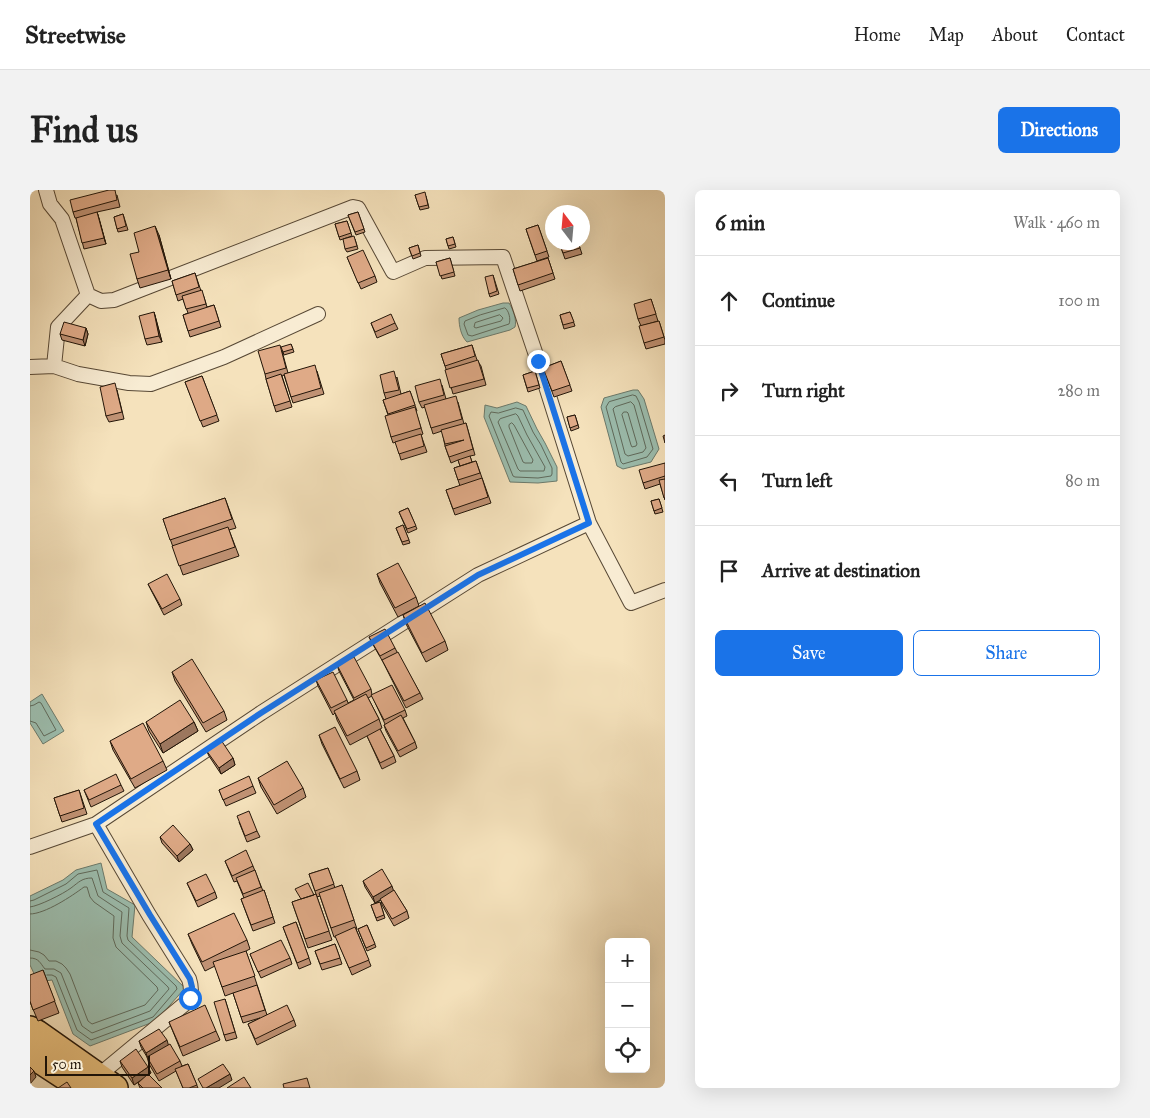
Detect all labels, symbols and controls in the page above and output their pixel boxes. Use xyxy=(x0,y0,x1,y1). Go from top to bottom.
text: Streetwise xyxy=(25,20,126,50)
text: Home xyxy=(854,24,901,46)
text: Map xyxy=(929,24,964,46)
text: About xyxy=(992,24,1038,46)
text: Contact xyxy=(1066,24,1125,46)
button: Directions xyxy=(998,107,1120,153)
text: Find us xyxy=(30,109,138,152)
north arrow xyxy=(545,205,590,250)
text: 6 min xyxy=(715,210,765,236)
text: Walk · 460 m xyxy=(1013,213,1100,232)
icon: ahead xyxy=(715,287,743,315)
text: Continue xyxy=(762,289,835,312)
text: 100 m xyxy=(1058,291,1100,310)
route end xyxy=(527,350,550,373)
icon: right xyxy=(715,377,743,405)
text: Turn right xyxy=(762,379,845,402)
text: 280 m xyxy=(1057,381,1100,400)
icon: left xyxy=(715,467,743,495)
text: Turn left xyxy=(762,469,832,492)
text: 80 m xyxy=(1065,471,1100,490)
icon: arrive xyxy=(715,557,743,585)
text: Arrive at destination xyxy=(762,559,920,582)
button: Save xyxy=(715,630,903,676)
button: Share xyxy=(913,630,1100,676)
map controls xyxy=(605,938,650,1073)
button: + xyxy=(605,938,650,983)
button: − xyxy=(605,983,650,1028)
route start xyxy=(179,987,202,1010)
button: locate xyxy=(605,1028,650,1073)
scale bar xyxy=(45,1053,150,1076)
text: 50 m xyxy=(52,1056,81,1073)

